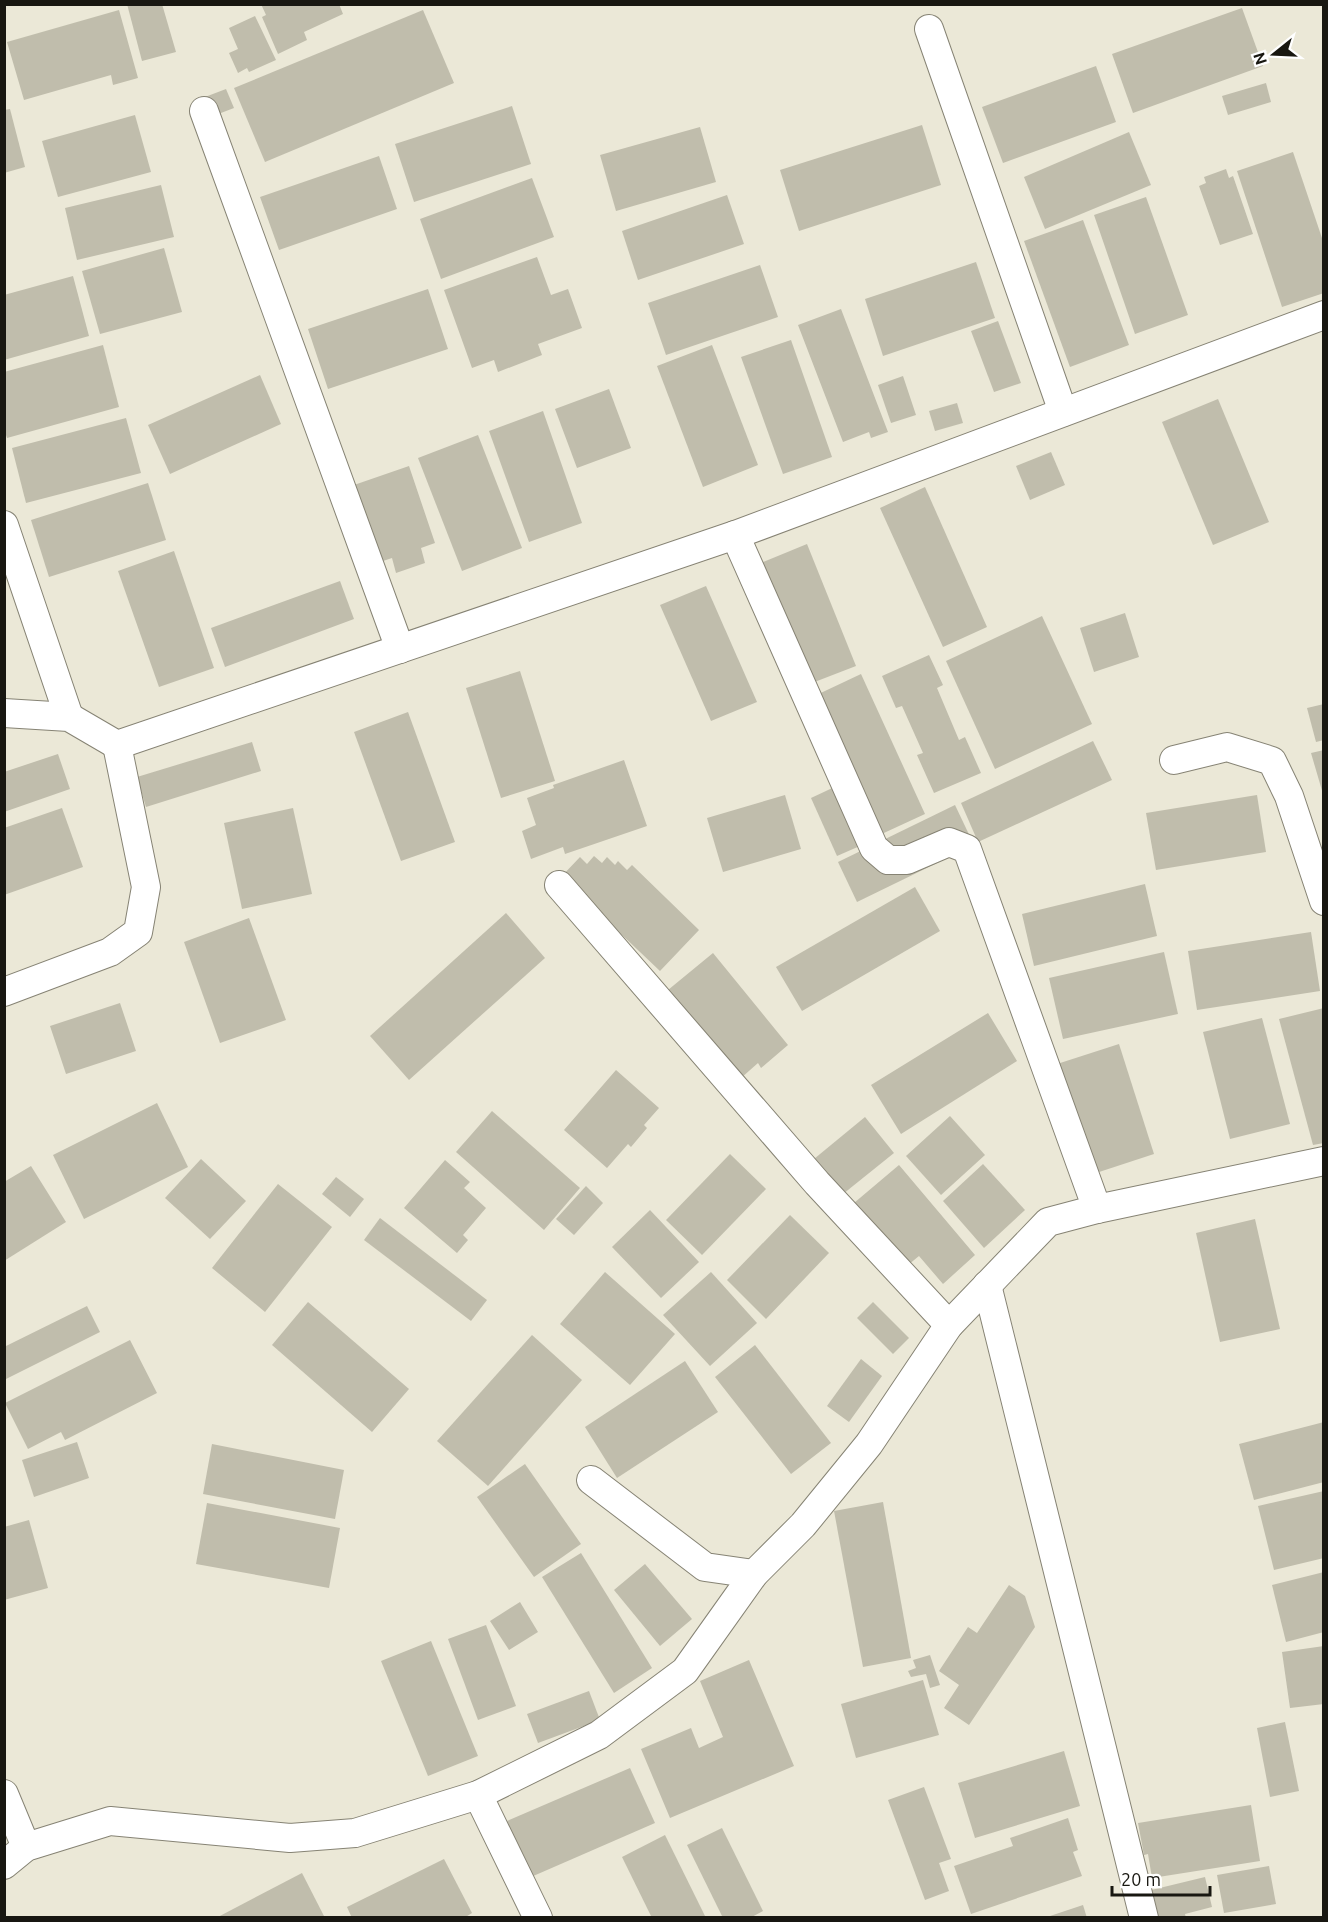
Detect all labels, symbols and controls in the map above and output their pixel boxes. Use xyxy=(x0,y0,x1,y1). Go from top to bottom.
north arrow xyxy=(1244,24,1304,84)
text: N xyxy=(1249,50,1270,67)
scale bar xyxy=(1112,1859,1210,1897)
text: 20 m xyxy=(1121,1869,1161,1889)

